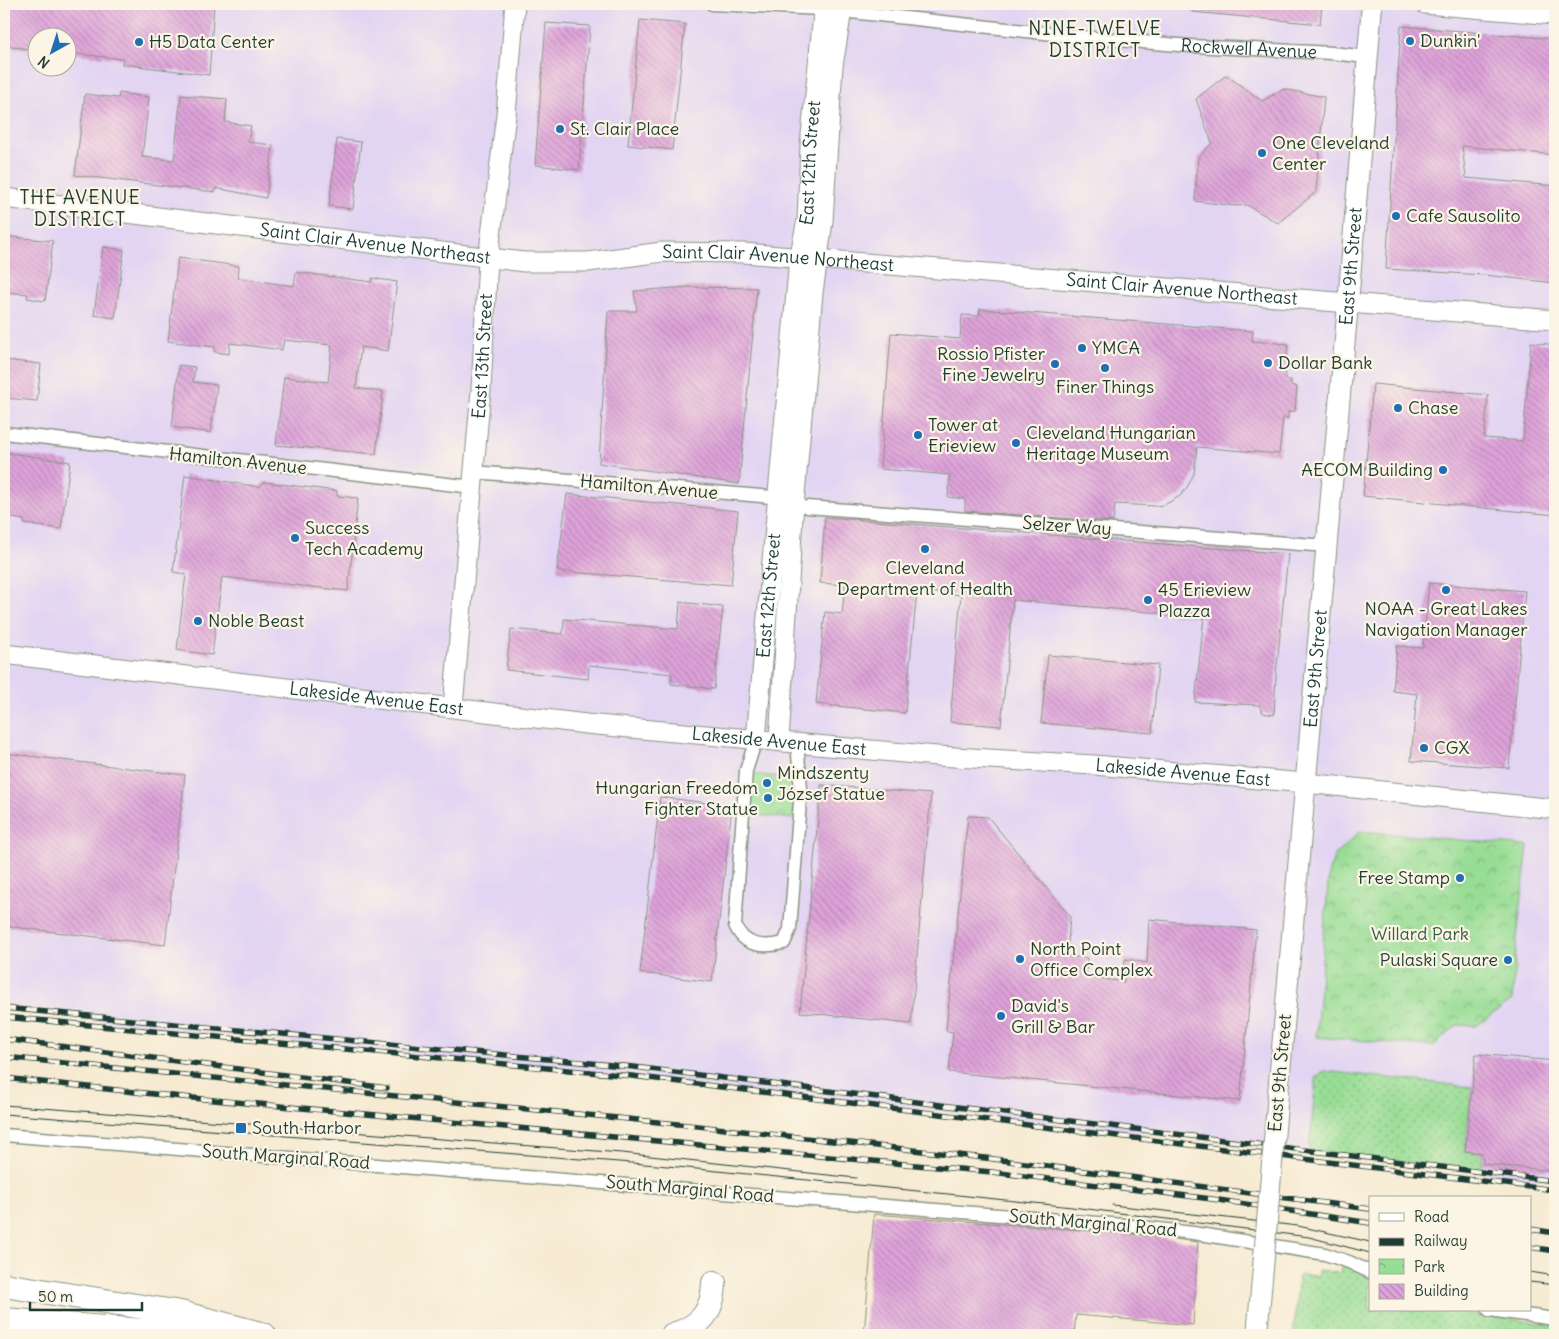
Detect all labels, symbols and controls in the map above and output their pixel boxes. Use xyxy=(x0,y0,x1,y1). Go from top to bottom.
district label: NINE-TWELVE DISTRICT xyxy=(1028,16,1162,62)
north arrow xyxy=(28,28,78,78)
place label: Dunkin' xyxy=(1420,29,1481,52)
place label: H5 Data Center xyxy=(149,30,275,53)
street label: Rockwell Avenue xyxy=(1180,33,1318,63)
marker: Dunkin' xyxy=(1404,35,1416,47)
marker: H5 Data Center xyxy=(133,36,145,48)
text: N xyxy=(34,52,53,72)
street label: East 12th Street xyxy=(794,99,825,227)
place label: St. Clair Place xyxy=(570,117,679,140)
marker: St. Clair Place xyxy=(554,123,566,135)
place label: One Cleveland Center xyxy=(1272,131,1390,175)
marker: One Cleveland Center xyxy=(1256,147,1268,159)
district label: THE AVENUE DISTRICT xyxy=(19,185,141,231)
place label: Cafe Sausolito xyxy=(1406,204,1521,227)
street label: East 9th Street xyxy=(1334,206,1367,326)
marker: Cafe Sausolito xyxy=(1390,210,1402,222)
street label: Saint Clair Avenue Northeast xyxy=(259,218,492,269)
street label: Saint Clair Avenue Northeast xyxy=(662,240,895,276)
street label: Saint Clair Avenue Northeast xyxy=(1065,268,1299,310)
street label: East 13th Street xyxy=(466,293,497,420)
place label: YMCA xyxy=(1092,336,1140,359)
place label: Rossio Pfister Fine Jewelry xyxy=(937,342,1046,386)
marker: YMCA xyxy=(1076,342,1088,354)
place label: Dollar Bank xyxy=(1278,351,1373,374)
marker: Dollar Bank xyxy=(1262,357,1274,369)
marker: Rossio Pfister Fine Jewelry xyxy=(1049,358,1061,370)
marker: Finer Things xyxy=(1099,362,1111,374)
place label: Finer Things xyxy=(1056,375,1154,398)
place label: Chase xyxy=(1408,396,1458,419)
marker: Chase xyxy=(1392,402,1404,414)
place label: Tower at Erieview xyxy=(928,413,998,457)
place label: Cleveland Hungarian Heritage Museum xyxy=(1026,421,1196,465)
marker: Tower at Erieview xyxy=(912,429,924,441)
marker: Cleveland Hungarian Heritage Museum xyxy=(1010,437,1022,449)
street label: Hamilton Avenue xyxy=(168,442,308,479)
place label: AECOM Building xyxy=(1301,458,1433,481)
marker: AECOM Building xyxy=(1437,464,1449,476)
street label: Hamilton Avenue xyxy=(579,469,719,504)
street label: Selzer Way xyxy=(1022,511,1113,540)
place label: Success Tech Academy xyxy=(305,516,424,560)
marker: Success Tech Academy xyxy=(289,532,301,544)
street label: East 12th Street xyxy=(751,532,785,659)
marker: Cleveland Department of Health xyxy=(919,543,931,555)
place label: Cleveland Department of Health xyxy=(837,556,1013,600)
place label: 45 Erieview Plazza xyxy=(1158,578,1251,622)
marker: NOAA - Great Lakes Navigation Manager xyxy=(1440,584,1452,596)
marker: 45 Erieview Plazza xyxy=(1142,594,1154,606)
place label: NOAA - Great Lakes Navigation Manager xyxy=(1364,597,1528,641)
place label: Noble Beast xyxy=(208,609,304,632)
street label: East 9th Street xyxy=(1298,609,1332,729)
marker: Noble Beast xyxy=(192,615,204,627)
street label: Lakeside Avenue East xyxy=(288,676,465,720)
street label: Lakeside Avenue East xyxy=(691,722,867,760)
place label: CGX xyxy=(1434,736,1470,759)
marker: CGX xyxy=(1418,742,1430,754)
street label: Lakeside Avenue East xyxy=(1095,753,1271,791)
place label: Mindszenty József Statue xyxy=(777,761,885,805)
place label: Hungarian Freedom Fighter Statue xyxy=(595,776,758,820)
marker: Mindszenty József Statue xyxy=(761,777,773,789)
marker: Hungarian Freedom Fighter Statue xyxy=(762,792,774,804)
place label: Free Stamp xyxy=(1358,866,1450,889)
marker: Free Stamp xyxy=(1454,872,1466,884)
park label: Willard Park xyxy=(1371,922,1469,945)
place label: North Point Office Complex xyxy=(1030,937,1153,981)
place label: Pulaski Square xyxy=(1379,948,1498,971)
marker: North Point Office Complex xyxy=(1014,953,1026,965)
marker: Pulaski Square xyxy=(1502,954,1514,966)
place label: David's Grill & Bar xyxy=(1011,994,1096,1038)
marker: David's Grill & Bar xyxy=(995,1010,1007,1022)
street label: East 9th Street xyxy=(1263,1013,1296,1133)
place label: South Harbor xyxy=(252,1116,362,1139)
marker: South Harbor xyxy=(234,1121,248,1135)
street label: South Marginal Road xyxy=(201,1139,371,1174)
street label: South Marginal Road xyxy=(605,1170,775,1207)
legend xyxy=(1369,1196,1532,1312)
street label: South Marginal Road xyxy=(1008,1204,1178,1241)
text: Road xyxy=(1414,1207,1449,1226)
text: Railway xyxy=(1414,1231,1468,1250)
text: Park xyxy=(1414,1257,1445,1276)
scale bar xyxy=(30,1279,142,1311)
text: Building xyxy=(1414,1281,1469,1300)
text: 50 m xyxy=(38,1287,73,1306)

